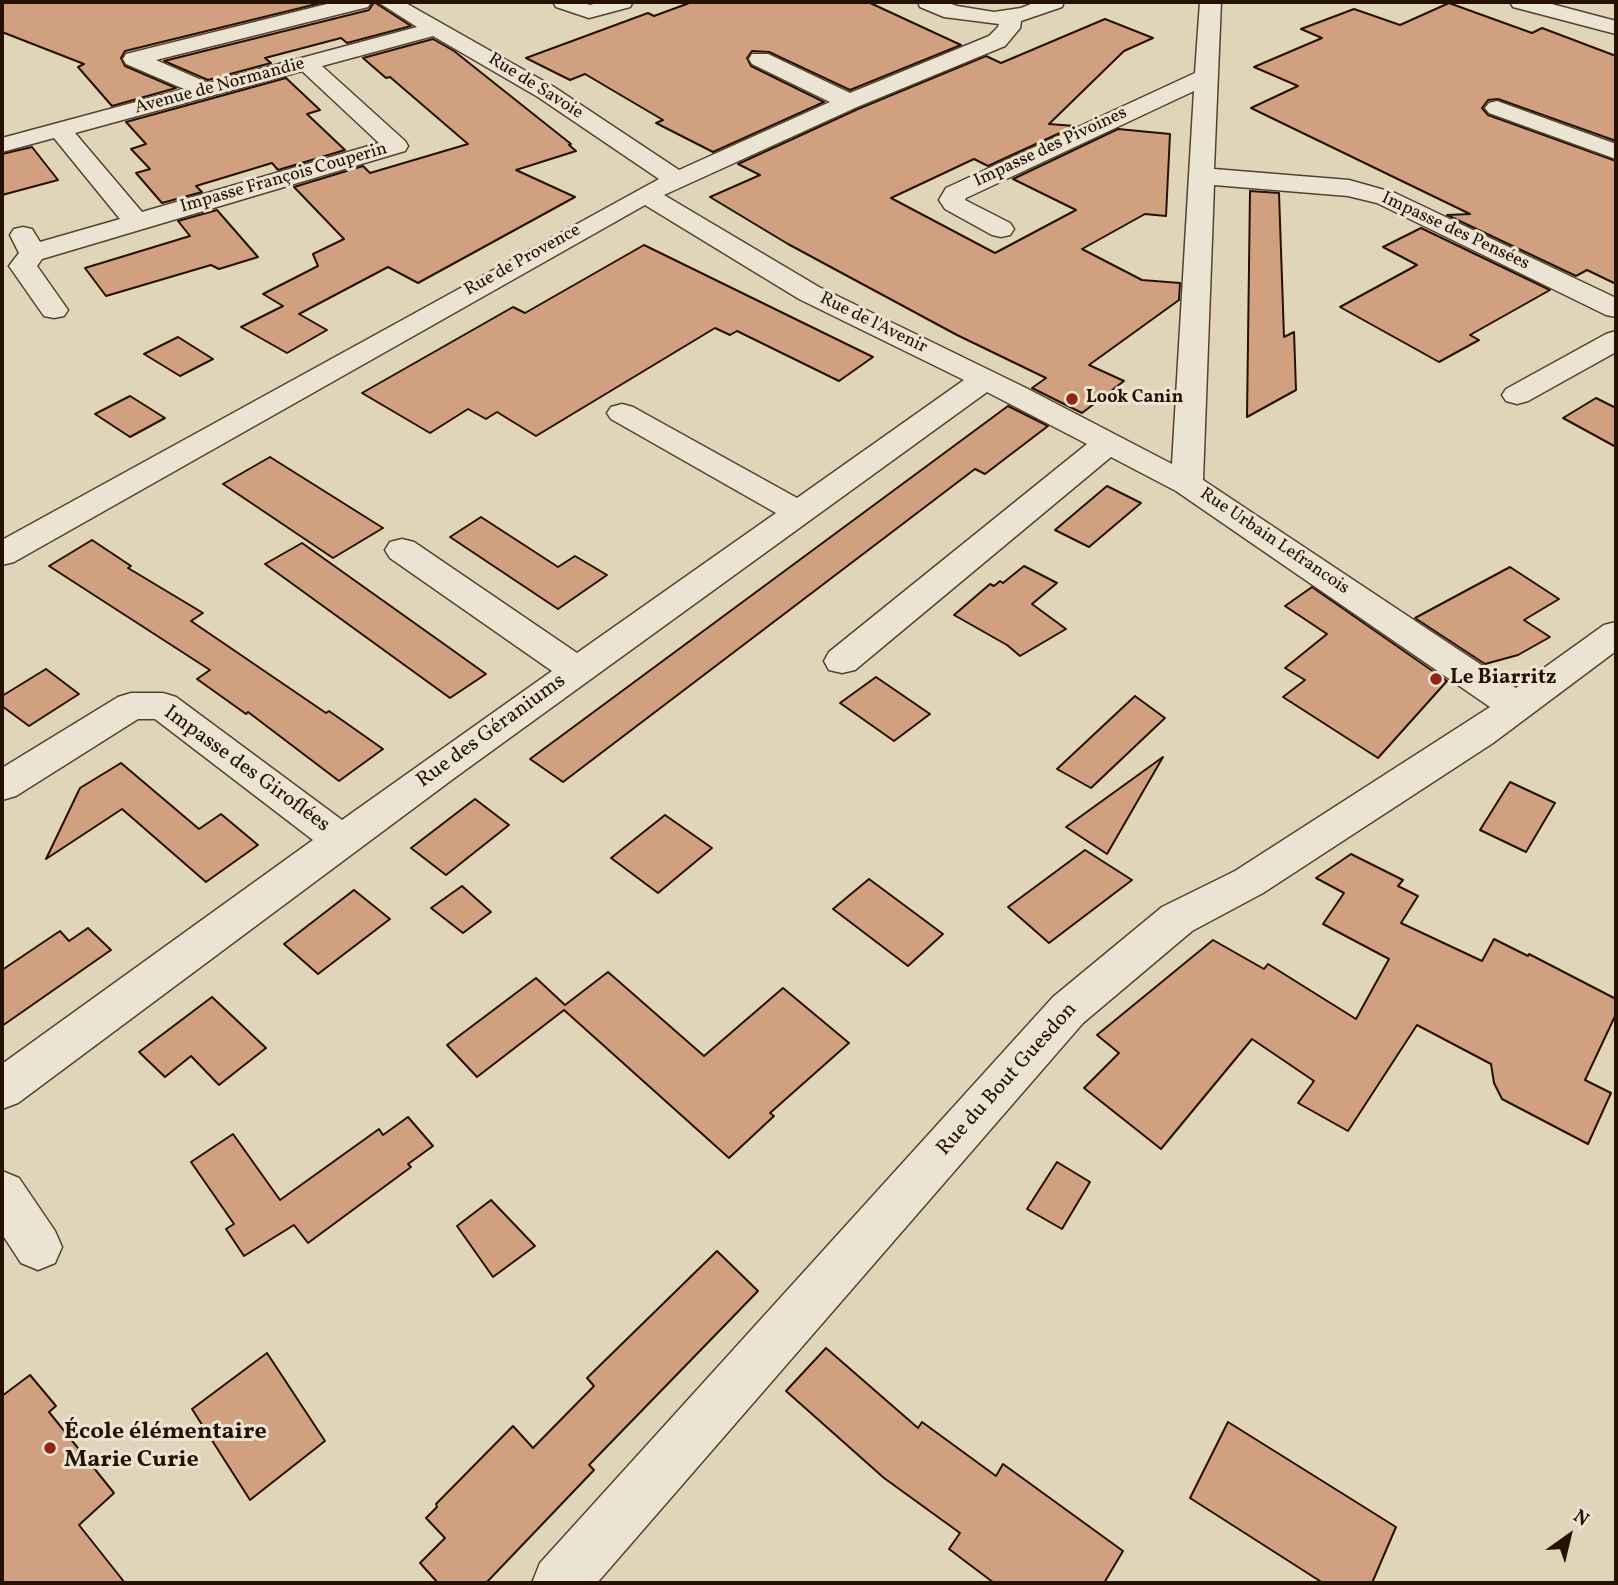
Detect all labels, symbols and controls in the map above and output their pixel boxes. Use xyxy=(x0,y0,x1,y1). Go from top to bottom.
street label: Rue de Savoie xyxy=(483,49,587,125)
street label: Avenue de Normandie xyxy=(133,54,307,120)
street label: Impasse des Pivoines xyxy=(971,103,1131,193)
street label: Impasse François Couperin xyxy=(178,139,390,219)
street label: Impasse des Pensées xyxy=(1377,188,1533,276)
street label: Rue de Provence xyxy=(461,220,585,302)
street label: Rue de l'Avenir xyxy=(816,289,930,359)
place label: Look Canin xyxy=(1086,388,1183,410)
marker: Look Canin xyxy=(1064,391,1080,407)
street label: Rue Urbain Lefrancois xyxy=(1195,484,1353,600)
place label: Le Biarritz xyxy=(1450,666,1556,692)
street label: Rue des Géraniums xyxy=(413,669,571,795)
marker: Le Biarritz xyxy=(1428,671,1444,687)
street label: Impasse des Giroflées xyxy=(158,701,334,839)
street label: Rue du Bout Guesdon xyxy=(933,998,1083,1162)
place label: École élémentaire Marie Curie xyxy=(64,1420,267,1476)
marker: École élémentaire Marie Curie xyxy=(42,1440,58,1456)
north arrow xyxy=(1534,1501,1604,1571)
text: N xyxy=(1568,1504,1594,1533)

